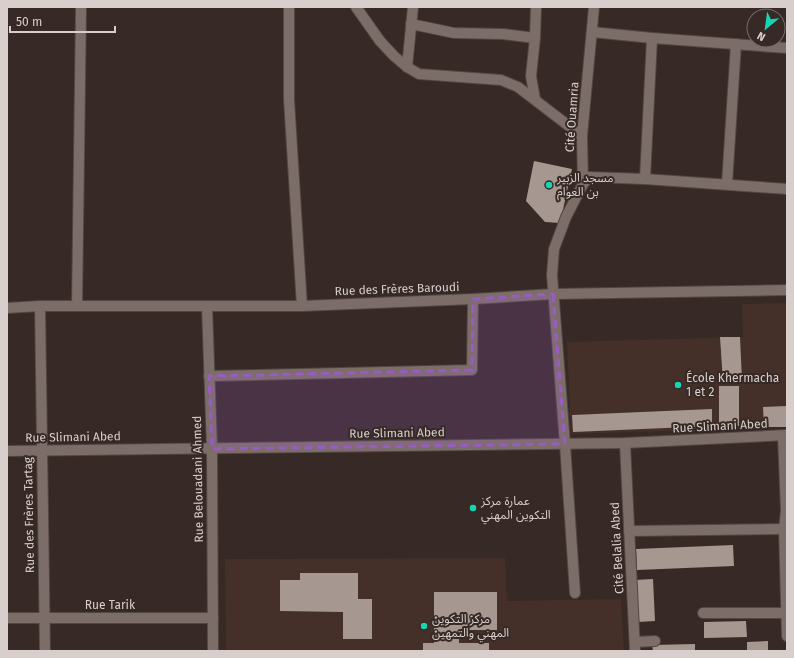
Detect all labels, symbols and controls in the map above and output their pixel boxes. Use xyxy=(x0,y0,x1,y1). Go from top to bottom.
scale bar xyxy=(10,8,115,34)
north arrow xyxy=(746,8,786,48)
text: 50 m xyxy=(16,15,42,29)
text: N xyxy=(755,29,768,44)
street label: Cité Ouamria xyxy=(563,81,581,153)
place label: مسجد الزبير بن العوام xyxy=(556,171,614,201)
marker: مسجد الزبير بن العوام xyxy=(544,180,554,190)
street label: Rue des Frères Baroudi xyxy=(334,280,460,298)
place label: École Khermacha 1 et 2 xyxy=(686,370,779,399)
marker: École Khermacha 1 et 2 xyxy=(673,380,683,390)
street label: Rue Belouadani Ahmed xyxy=(190,415,206,543)
street label: Rue Slimani Abed xyxy=(672,417,768,435)
street label: Rue Slimani Abed xyxy=(349,425,445,441)
street label: Rue Slimani Abed xyxy=(25,429,121,445)
street label: Rue des Frères Tartag xyxy=(21,456,37,573)
place label: عمارة مركز التكوين المهني xyxy=(480,494,551,525)
street label: Cité Belalia Abed xyxy=(608,502,626,594)
marker: عمارة مركز التكوين المهني xyxy=(468,503,478,513)
street label: Rue Tarik xyxy=(85,598,136,612)
place label: مركز التكوين المهني والتمهين xyxy=(432,612,509,643)
marker: مركز التكوين المهني والتمهين xyxy=(419,621,429,631)

